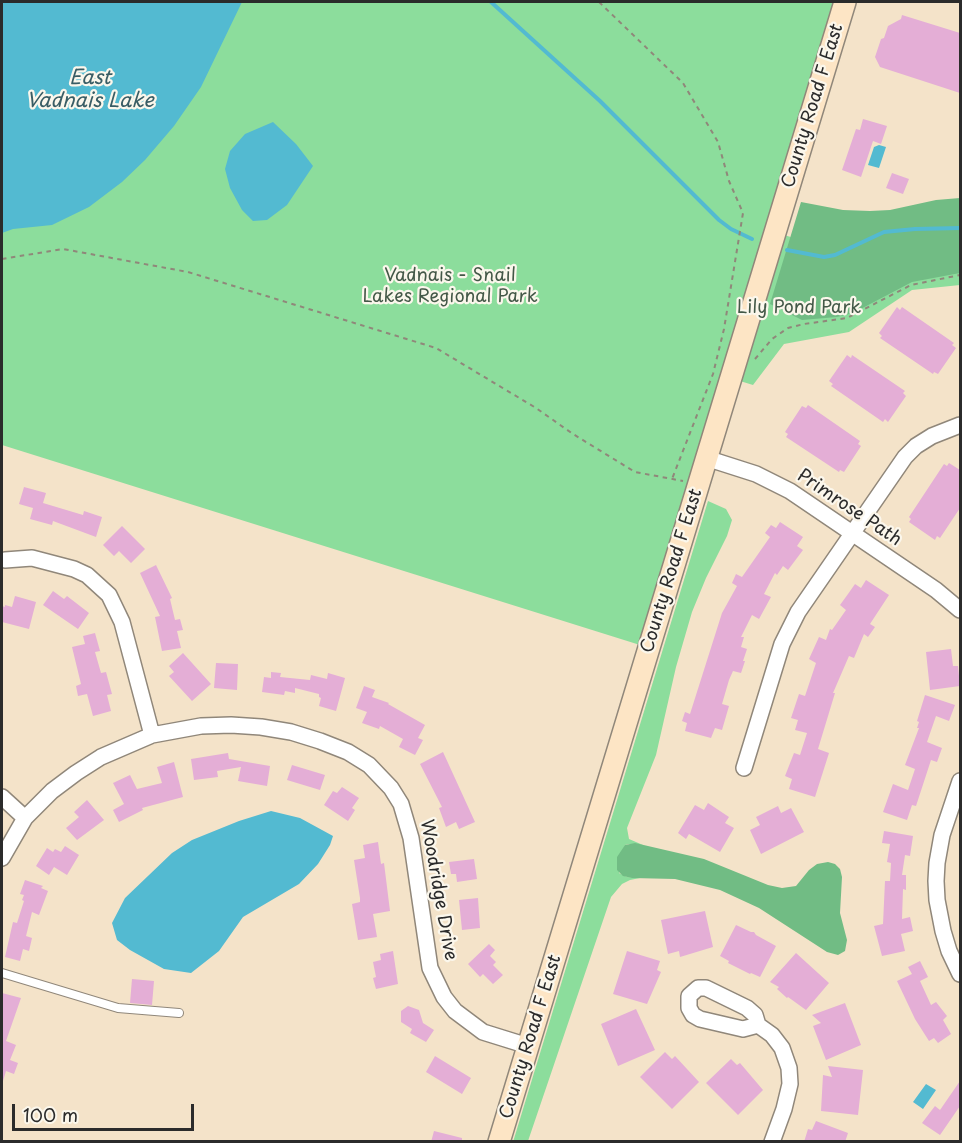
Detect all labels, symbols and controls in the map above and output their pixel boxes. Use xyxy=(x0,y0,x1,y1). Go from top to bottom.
street label: County Road F East xyxy=(778,21,848,191)
water label: East Vadnais Lake xyxy=(26,66,154,113)
park label: Vadnais - Snail Lakes Regional Park xyxy=(362,265,538,308)
park label: Lily Pond Park xyxy=(737,297,861,319)
street label: Primrose Path xyxy=(793,465,905,551)
street label: County Road F East xyxy=(637,486,707,656)
street label: Woodridge Drive xyxy=(415,818,461,962)
street label: County Road F East xyxy=(496,952,566,1122)
scale bar xyxy=(15,1092,196,1130)
text: 100 m xyxy=(23,1101,78,1128)

